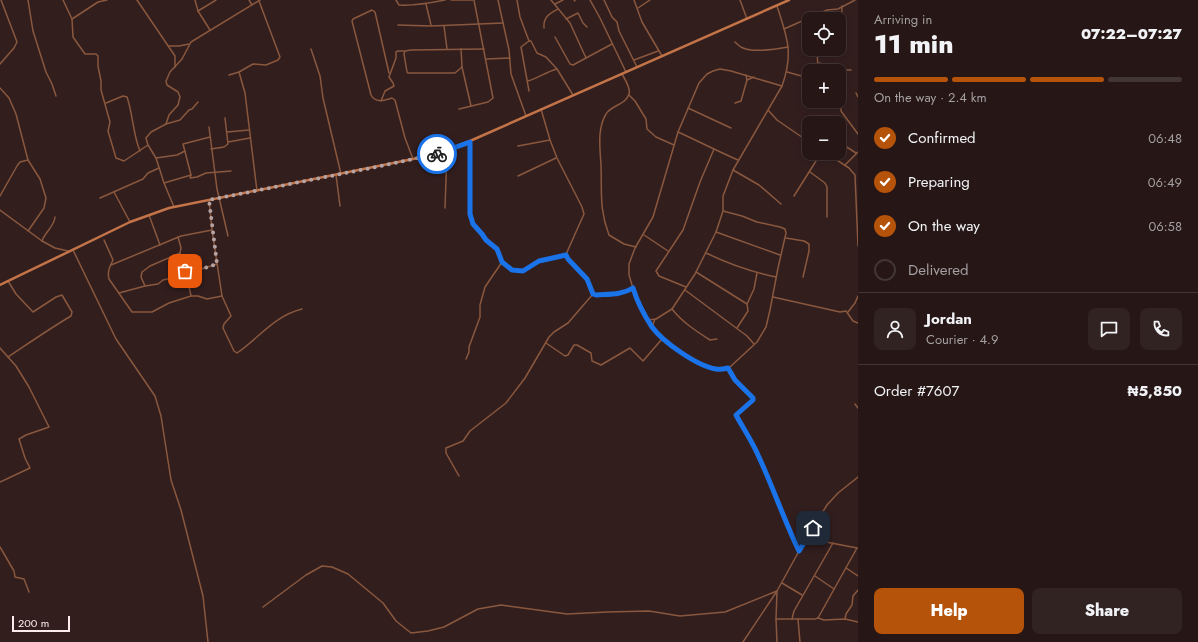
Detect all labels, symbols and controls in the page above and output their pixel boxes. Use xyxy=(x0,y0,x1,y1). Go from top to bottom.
text: Arriving in xyxy=(874,10,932,29)
map controls xyxy=(802,12,846,160)
button: locate xyxy=(802,12,846,56)
text: 07:22–07:27 xyxy=(1081,23,1182,45)
text: 11 min xyxy=(874,25,953,63)
button: + xyxy=(802,64,846,108)
text: On the way · 2.4 km xyxy=(874,88,987,107)
button: − xyxy=(802,116,846,160)
icon: check xyxy=(874,127,896,149)
text: Confirmed xyxy=(908,127,976,149)
text: 06:48 xyxy=(1148,129,1182,148)
courier xyxy=(417,134,457,174)
icon: bike xyxy=(426,143,448,165)
icon: check xyxy=(874,171,896,193)
text: Preparing xyxy=(908,171,970,193)
text: 06:49 xyxy=(1148,173,1182,192)
icon: check xyxy=(874,215,896,237)
text: On the way xyxy=(908,215,980,237)
text: 06:58 xyxy=(1148,217,1182,236)
pin xyxy=(168,254,202,288)
text: Delivered xyxy=(908,259,969,281)
icon: bag xyxy=(174,260,196,282)
button: person xyxy=(874,308,916,350)
text: Jordan xyxy=(926,308,972,330)
button: chat xyxy=(1088,308,1130,350)
button: phone xyxy=(1140,308,1182,350)
text: Courier · 4.9 xyxy=(926,330,999,349)
text: Order #7607 xyxy=(874,380,959,402)
text: ₦5,850 xyxy=(1128,380,1182,402)
pin xyxy=(796,511,830,545)
icon: home xyxy=(802,517,824,539)
button: Help xyxy=(874,588,1024,634)
button: Share xyxy=(1032,588,1182,634)
scale bar xyxy=(12,614,70,633)
text: 200 m xyxy=(18,615,49,631)

